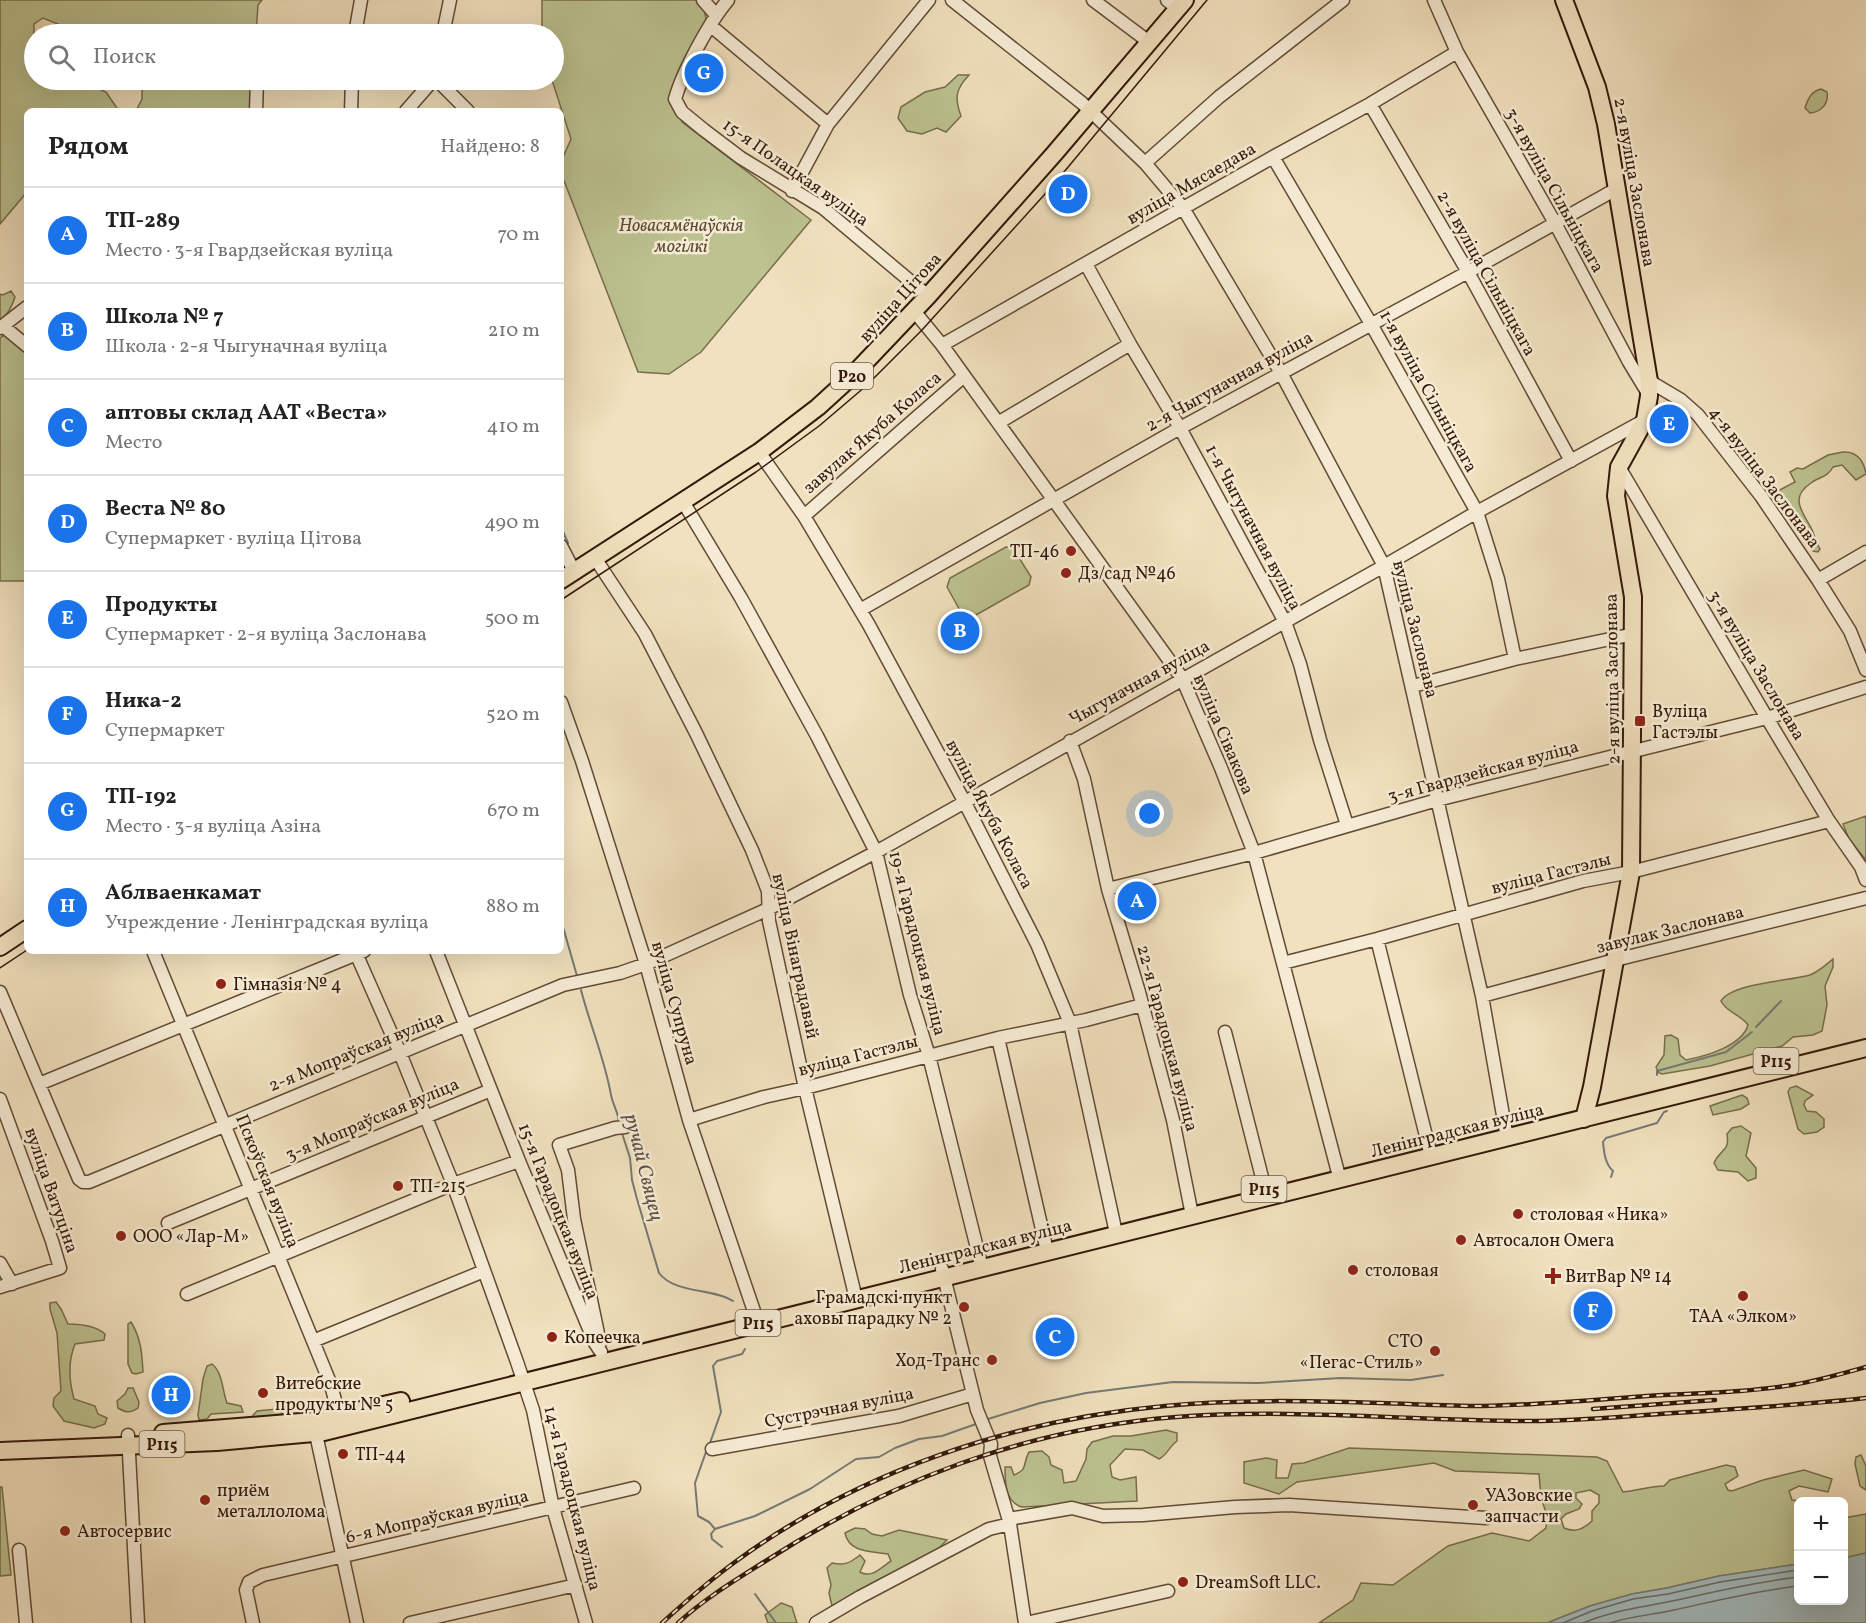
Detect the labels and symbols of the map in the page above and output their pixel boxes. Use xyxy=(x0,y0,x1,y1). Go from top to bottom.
pin: G xyxy=(684,50,724,96)
street label: 2-я вуліца Заслонава xyxy=(1606,96,1661,269)
street label: 3-я вуліца Сільніцкага xyxy=(1498,104,1609,278)
street label: 15-я Полацкая вуліца xyxy=(717,113,873,233)
street label: вуліца Мясаедава xyxy=(1122,137,1261,231)
pin: D xyxy=(1048,172,1088,216)
street label: 2-я вуліца Сільніцкага xyxy=(1430,187,1542,361)
park label: Новасямёнаўскія могілкі xyxy=(619,214,743,260)
street label: вуліца Цітова xyxy=(854,248,948,348)
street label: 1-я вуліца Сільніцкага xyxy=(1373,306,1483,477)
street label: 2-я Чыгуначная вуліца xyxy=(1142,326,1318,439)
road number: Р20 xyxy=(831,363,873,389)
street label: завулак Якуба Коласа xyxy=(798,366,948,500)
pin: E xyxy=(1650,402,1688,446)
street label: 4-я вуліца Заслонава xyxy=(1702,402,1826,554)
street label: 1-я Чыгуначная вуліца xyxy=(1198,440,1307,615)
place label: ТП-46 xyxy=(1010,540,1059,565)
marker: ТП-46 xyxy=(1064,544,1078,558)
street label: вуліца Заслонава xyxy=(1385,558,1444,701)
place label: Дз/сад №46 xyxy=(1078,562,1176,587)
marker: Дз/сад №46 xyxy=(1059,566,1073,580)
street label: 3-я вуліца Заслонава xyxy=(1701,586,1810,746)
street label: 2-я вуліца Заслонава xyxy=(1600,593,1627,765)
pin: B xyxy=(940,608,980,654)
street label: Чыгуначная вуліца xyxy=(1065,634,1215,732)
street label: вуліца Сівакова xyxy=(1186,670,1259,799)
place label: Вуліца Гастэлы xyxy=(1652,700,1718,746)
marker: Вуліца Гастэлы xyxy=(1633,714,1647,728)
street label: вуліца Якуба Коласа xyxy=(939,735,1039,894)
street label: 3-я Гвардзейская вуліца xyxy=(1385,735,1582,810)
your location xyxy=(1135,799,1164,828)
street label: вуліца Гастэлы xyxy=(1489,847,1614,901)
street label: 19-я Гарадоцкая вуліца xyxy=(881,848,952,1038)
street label: вуліца Вінаградавай xyxy=(765,871,824,1041)
pin: A xyxy=(1118,878,1156,924)
street label: завулак Заслонава xyxy=(1594,900,1747,961)
street label: вуліца Супруна xyxy=(644,939,703,1068)
street label: 22-я Гарадоцкая вуліца xyxy=(1130,942,1203,1134)
place label: Гімназія № 4 xyxy=(233,973,342,998)
marker: Гімназія № 4 xyxy=(214,977,228,991)
street label: 2-я Мопраўская вуліца xyxy=(265,1006,448,1099)
street label: вуліца Гастэлы xyxy=(796,1029,921,1083)
road number: Р115 xyxy=(1754,1048,1798,1074)
street label: 3-я Мопраўская вуліца xyxy=(282,1072,463,1168)
street label: Ленінградская вуліца xyxy=(1368,1098,1547,1165)
street label: Пскоўская вуліца xyxy=(228,1111,305,1252)
water label: ручай Свяцец xyxy=(616,1111,670,1224)
street label: 15-я Гарадоцкая вуліца xyxy=(511,1120,604,1304)
street label: вуліца Ватуціна xyxy=(17,1124,84,1257)
place label: ТП-215 xyxy=(410,1175,466,1200)
road number: Р115 xyxy=(1242,1176,1286,1202)
marker: ТП-215 xyxy=(391,1179,405,1193)
place label: столовая «Ника» xyxy=(1530,1203,1668,1228)
marker: столовая «Ника» xyxy=(1511,1207,1525,1221)
street label: Ленінградская вуліца xyxy=(896,1214,1075,1281)
place label: ООО «Лар-М» xyxy=(133,1225,249,1250)
marker: ООО «Лар-М» xyxy=(114,1229,128,1243)
place label: Автосалон Омега xyxy=(1473,1229,1615,1254)
marker: Автосалон Омега xyxy=(1454,1233,1468,1247)
place label: столовая xyxy=(1365,1259,1439,1284)
marker: столовая xyxy=(1346,1263,1360,1277)
place label: ВитВар № 14 xyxy=(1565,1265,1672,1290)
marker: ВитВар № 14 xyxy=(1546,1269,1560,1283)
place label: Грамадскі пункт аховы парадку № 2 xyxy=(794,1286,952,1332)
pin: F xyxy=(1574,1288,1612,1334)
marker: ТАА «Элком» xyxy=(1736,1289,1750,1303)
marker: Грамадскі пункт аховы парадку № 2 xyxy=(957,1300,971,1314)
place label: ТАА «Элком» xyxy=(1689,1305,1797,1330)
road number: Р115 xyxy=(736,1310,780,1336)
pin: C xyxy=(1036,1314,1074,1360)
place label: Копеечка xyxy=(564,1326,641,1351)
marker: Копеечка xyxy=(545,1330,559,1344)
place label: СТО «Пегас-Стиль» xyxy=(1300,1330,1423,1376)
marker: СТО «Пегас-Стиль» xyxy=(1428,1344,1442,1358)
place label: Ход-Транс xyxy=(895,1349,980,1374)
marker: Ход-Транс xyxy=(985,1353,999,1367)
pin: H xyxy=(152,1372,190,1418)
place label: Витебские продукты № 5 xyxy=(275,1372,393,1418)
street label: Сустрэчная вуліца xyxy=(762,1382,916,1435)
marker: Витебские продукты № 5 xyxy=(256,1386,270,1400)
street label: 14-я Гарадоцкая вуліца xyxy=(536,1403,607,1593)
road number: Р115 xyxy=(140,1431,184,1457)
place label: ТП-44 xyxy=(355,1443,406,1468)
marker: ТП-44 xyxy=(336,1447,350,1461)
place label: приём металлолома xyxy=(217,1479,325,1525)
street label: 6-я Мопраўская вуліца xyxy=(343,1484,531,1551)
place label: УАЗовские запчасти xyxy=(1485,1484,1573,1530)
marker: приём металлолома xyxy=(198,1493,212,1507)
marker: УАЗовские запчасти xyxy=(1466,1498,1480,1512)
place label: Автосервис xyxy=(77,1520,172,1545)
marker: Автосервис xyxy=(58,1524,72,1538)
place label: DreamSoft LLC. xyxy=(1195,1571,1321,1596)
marker: DreamSoft LLC. xyxy=(1176,1575,1190,1589)

